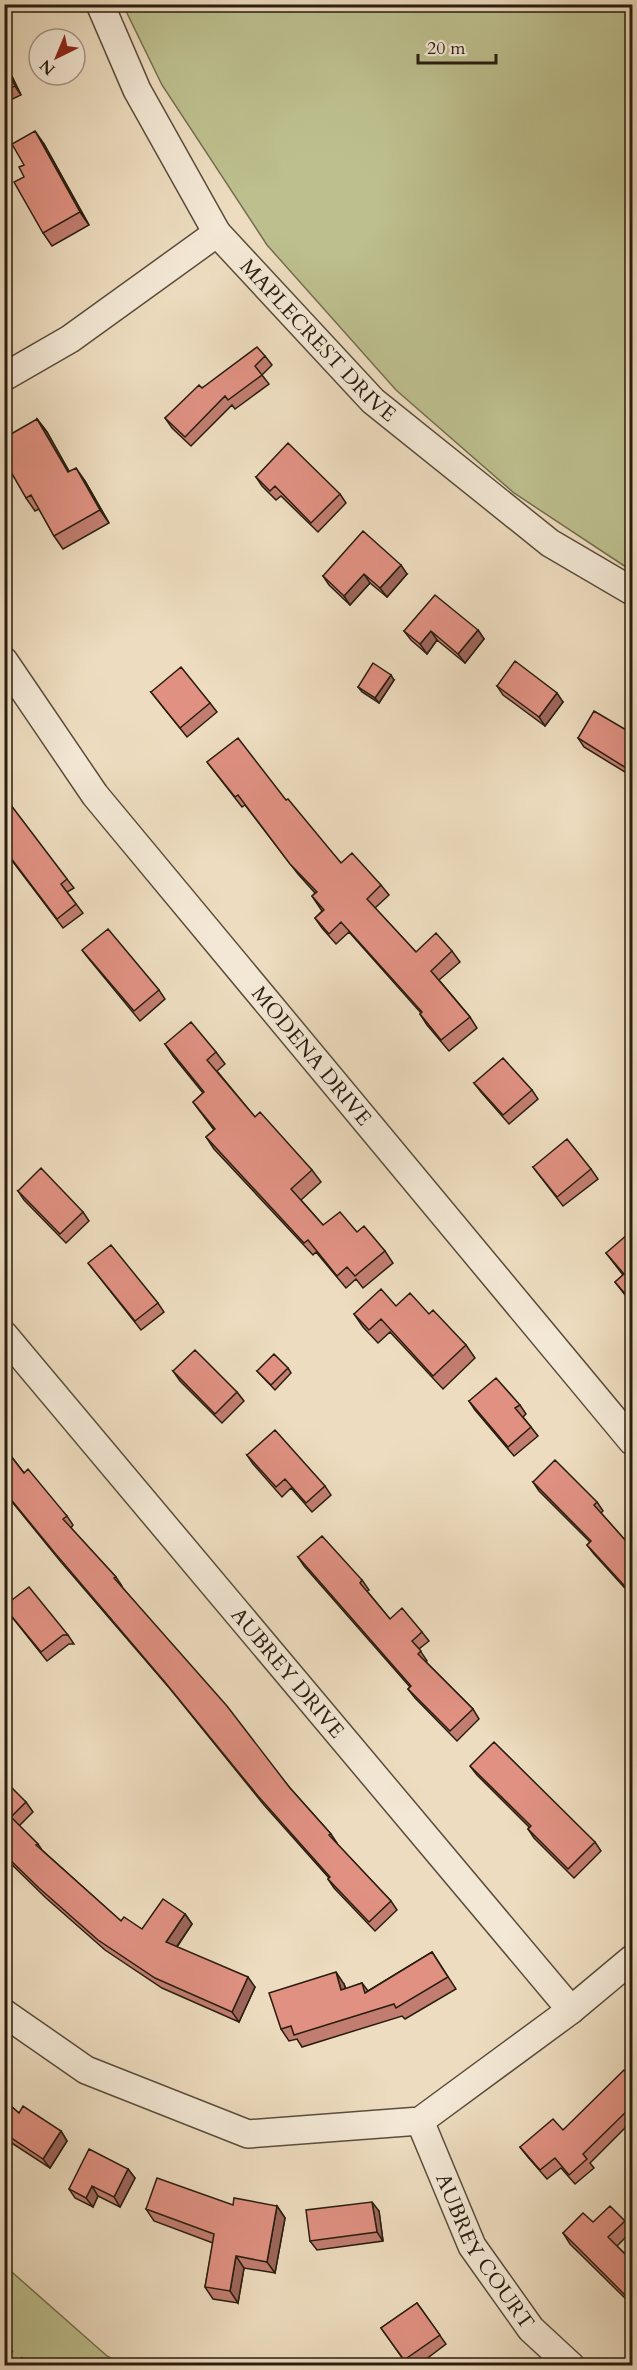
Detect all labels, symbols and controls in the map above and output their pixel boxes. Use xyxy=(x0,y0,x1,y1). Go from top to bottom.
north arrow xyxy=(27,27,87,87)
scale bar xyxy=(418,27,496,65)
text: 20 m xyxy=(427,36,466,61)
text: N xyxy=(35,54,60,80)
street label: MAPLECREST DRIVE xyxy=(234,252,402,429)
street label: MODENA DRIVE xyxy=(245,980,378,1132)
street label: AUBREY DRIVE xyxy=(224,1601,351,1744)
street label: AUBREY COURT xyxy=(429,2169,541,2335)

